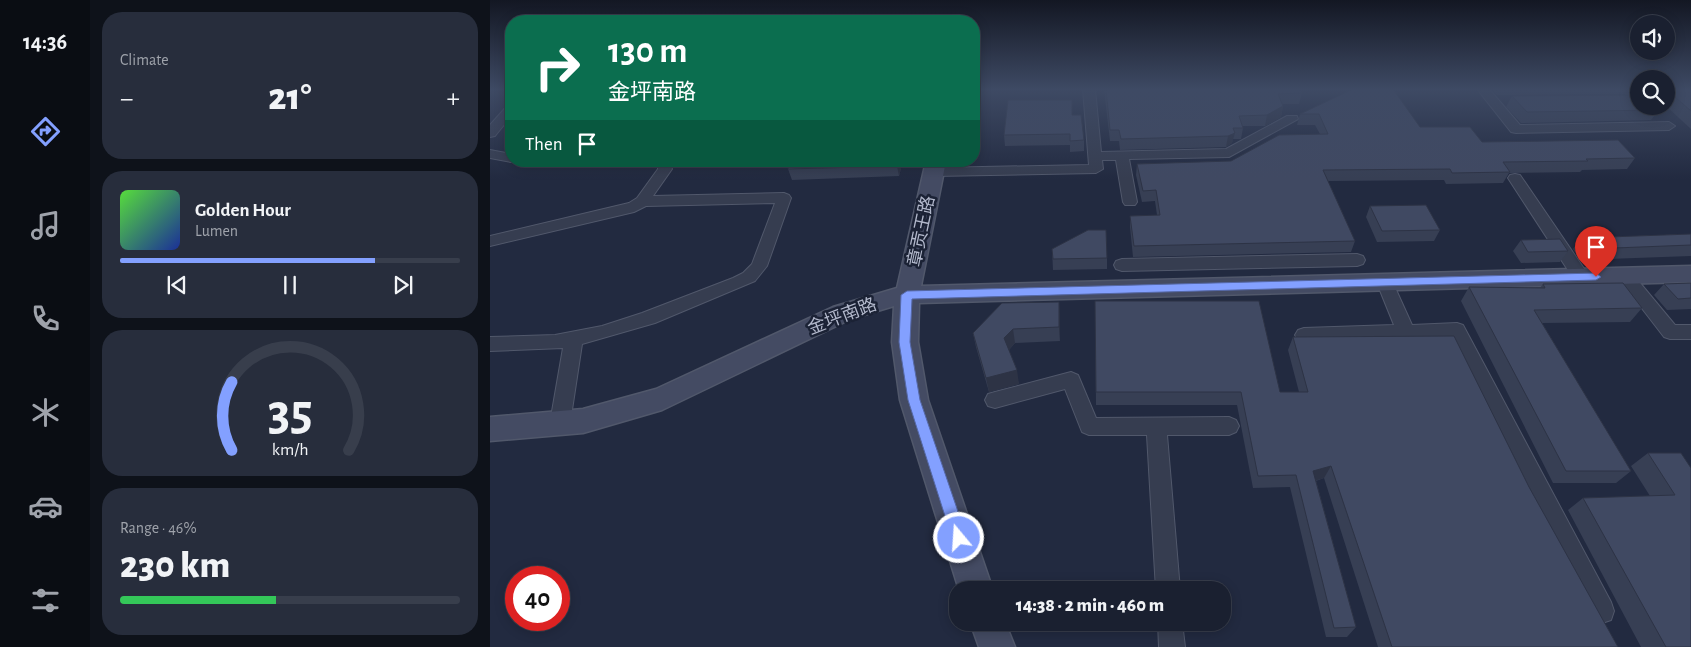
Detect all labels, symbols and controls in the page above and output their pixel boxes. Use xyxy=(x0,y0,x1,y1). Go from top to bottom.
map controls xyxy=(1630,15,1675,115)
button: sound xyxy=(1630,15,1675,60)
text: 14:36 xyxy=(23,31,67,53)
text: 130 m xyxy=(608,34,687,69)
icon: right xyxy=(525,35,590,100)
text: Climate xyxy=(120,52,169,68)
button: search xyxy=(1630,70,1675,115)
text: 21° xyxy=(268,79,312,117)
text: 金坪南路 xyxy=(608,81,696,103)
text: − xyxy=(120,85,133,113)
text: + xyxy=(447,85,460,113)
icon: directions xyxy=(28,114,63,149)
icon: arrive xyxy=(573,130,601,158)
text: Then xyxy=(525,135,563,154)
street label: 章贡王路 xyxy=(904,194,938,268)
text: Golden Hour xyxy=(195,201,291,220)
icon: music xyxy=(28,208,63,243)
text: Lumen xyxy=(195,223,238,239)
pin xyxy=(1575,226,1617,277)
icon: arrive xyxy=(1582,233,1610,261)
icon: previous xyxy=(163,271,191,299)
icon: pause xyxy=(276,271,304,299)
icon: next xyxy=(389,271,417,299)
street label: 金坪南路 xyxy=(805,294,879,338)
icon: phone xyxy=(28,301,63,336)
text: 35 xyxy=(268,387,312,439)
icon: climate xyxy=(28,395,63,430)
text: km/h xyxy=(272,441,308,459)
icon: car xyxy=(28,489,63,524)
position arrow xyxy=(932,511,984,563)
text: Range · 46% xyxy=(120,520,197,536)
text: 230 km xyxy=(120,547,230,585)
speed limit sign: 40 xyxy=(505,566,570,631)
icon: filters xyxy=(28,583,63,618)
text: 14:38 · 2 min · 460 m xyxy=(1016,596,1164,615)

